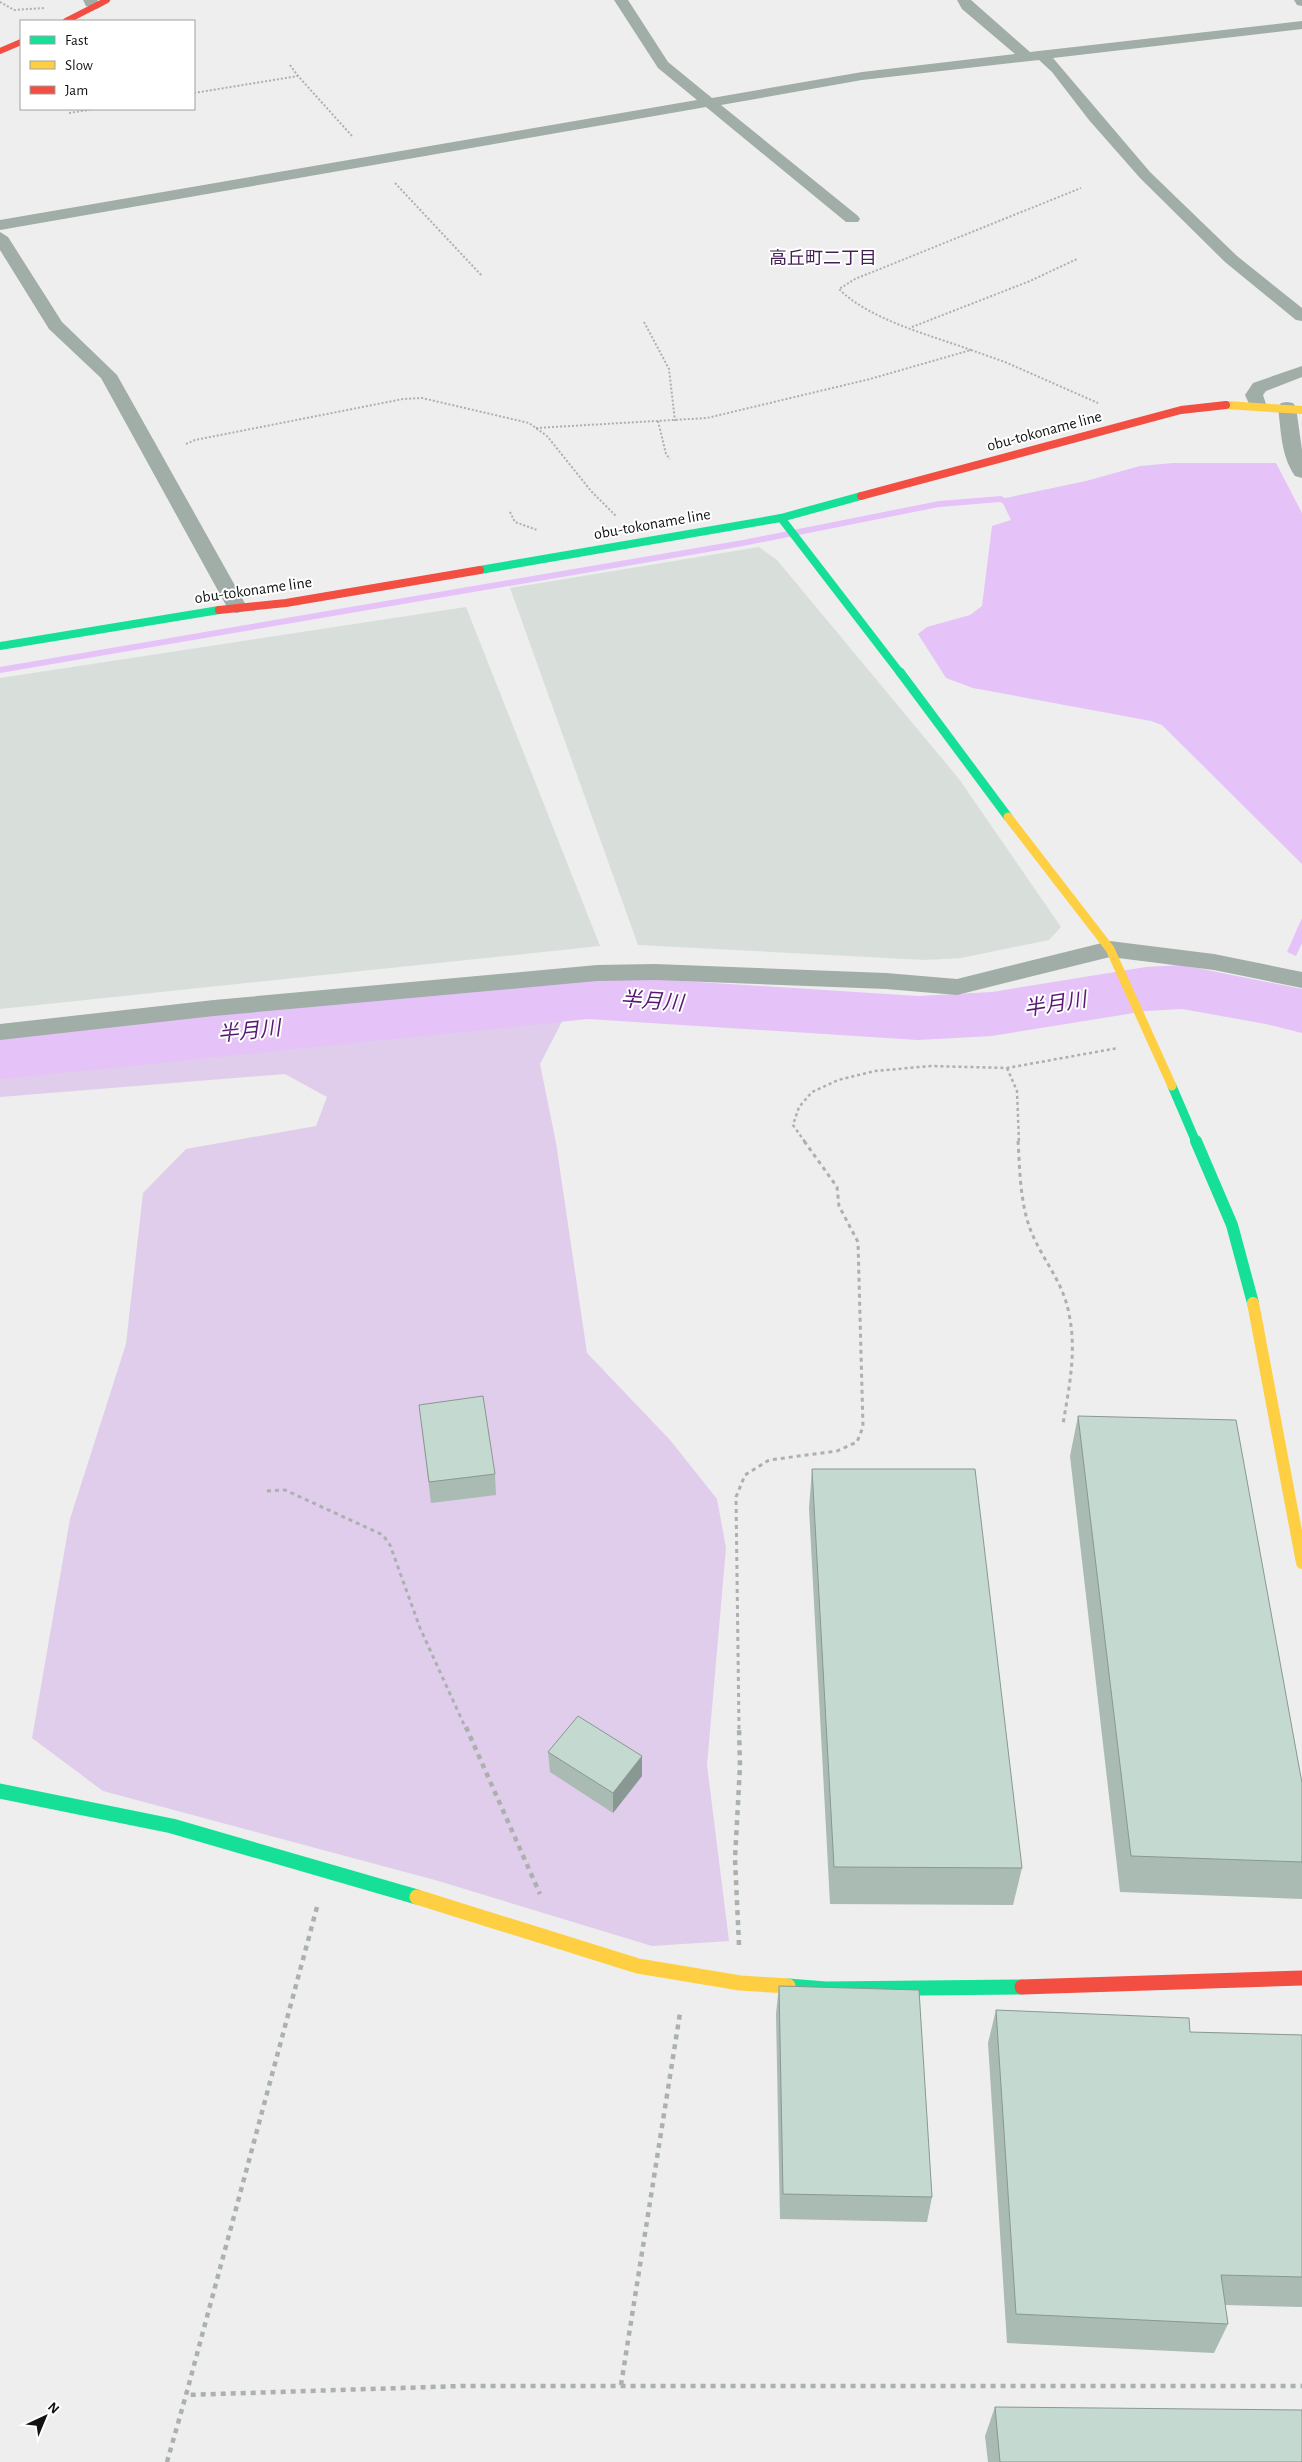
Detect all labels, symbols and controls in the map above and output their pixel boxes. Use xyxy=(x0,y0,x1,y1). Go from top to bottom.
legend xyxy=(20,20,195,110)
text: Fast xyxy=(65,33,89,48)
text: Slow xyxy=(65,58,93,73)
text: Jam xyxy=(65,83,88,98)
district label: 高丘町二丁目 xyxy=(769,249,877,268)
street label: obu-tokoname line xyxy=(985,408,1104,454)
street label: obu-tokoname line xyxy=(592,506,712,542)
street label: obu-tokoname line xyxy=(193,574,313,606)
water label: 半月川 xyxy=(620,988,686,1014)
water label: 半月川 xyxy=(1022,988,1090,1020)
water label: 半月川 xyxy=(217,1017,283,1045)
north arrow xyxy=(20,2392,70,2442)
text: N xyxy=(45,2400,62,2417)

